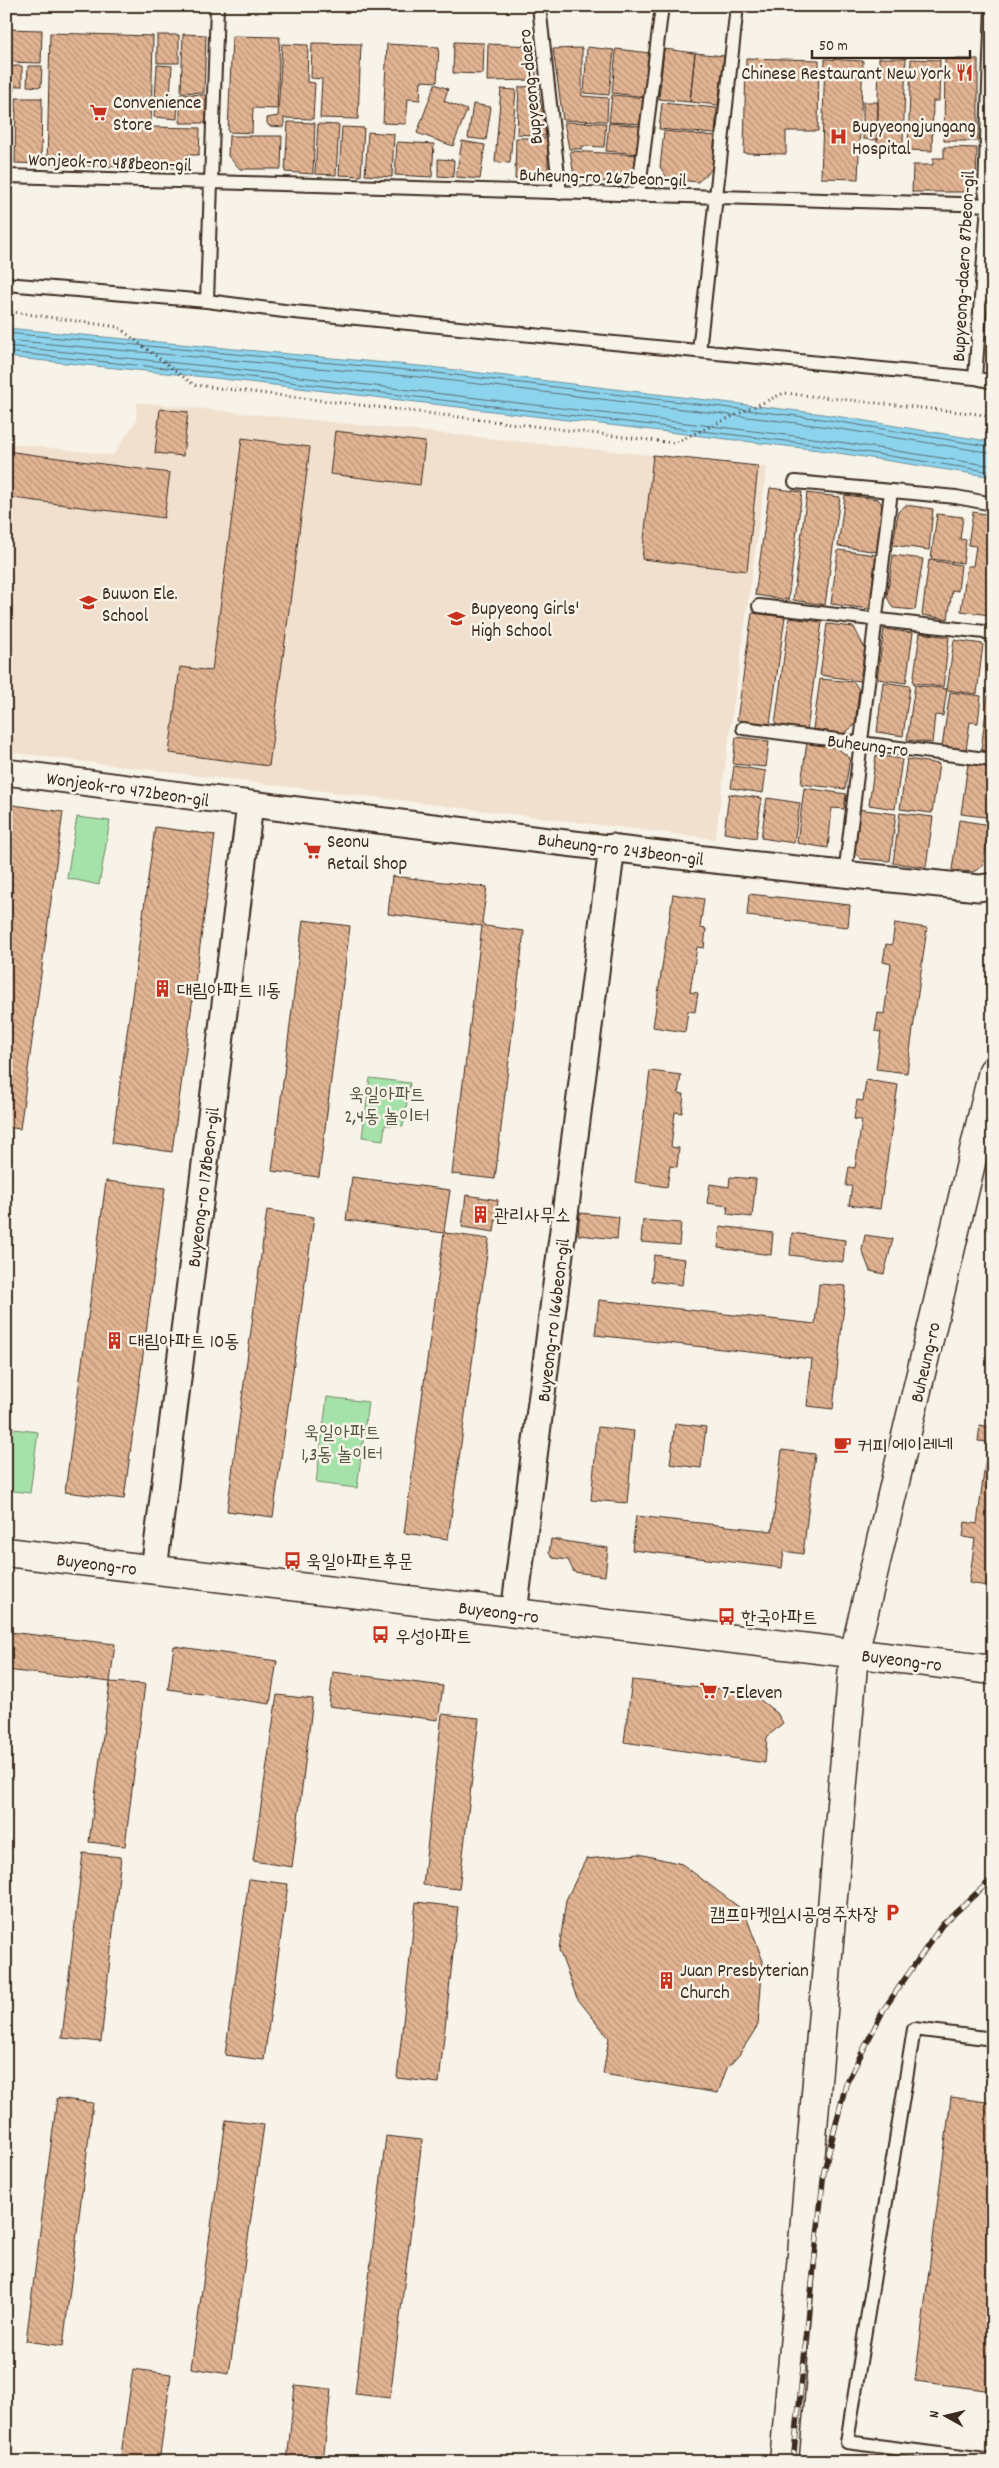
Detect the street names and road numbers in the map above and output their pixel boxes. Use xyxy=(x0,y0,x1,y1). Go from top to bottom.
street label: Bupyeong-daero xyxy=(513,28,552,146)
street label: Wonjeok-ro 488beon-gil xyxy=(28,148,193,181)
street label: Buheung-ro 267beon-gil xyxy=(519,163,687,196)
street label: Bupyeong-daero 87beon-gil xyxy=(947,169,984,363)
street label: Buheung-ro xyxy=(825,729,910,766)
street label: Wonjeok-ro 472beon-gil xyxy=(44,767,211,816)
street label: Buheung-ro 243beon-gil xyxy=(536,828,706,875)
street label: Buyeong-ro 178beon-gil xyxy=(182,1105,229,1269)
street label: Buyeong-ro 166beon-gil xyxy=(532,1237,579,1404)
street label: Buheung-ro xyxy=(905,1320,950,1406)
street label: Buyeong-ro xyxy=(55,1548,138,1585)
street label: Buyeong-ro xyxy=(457,1596,540,1633)
street label: Buyeong-ro xyxy=(860,1644,943,1681)

